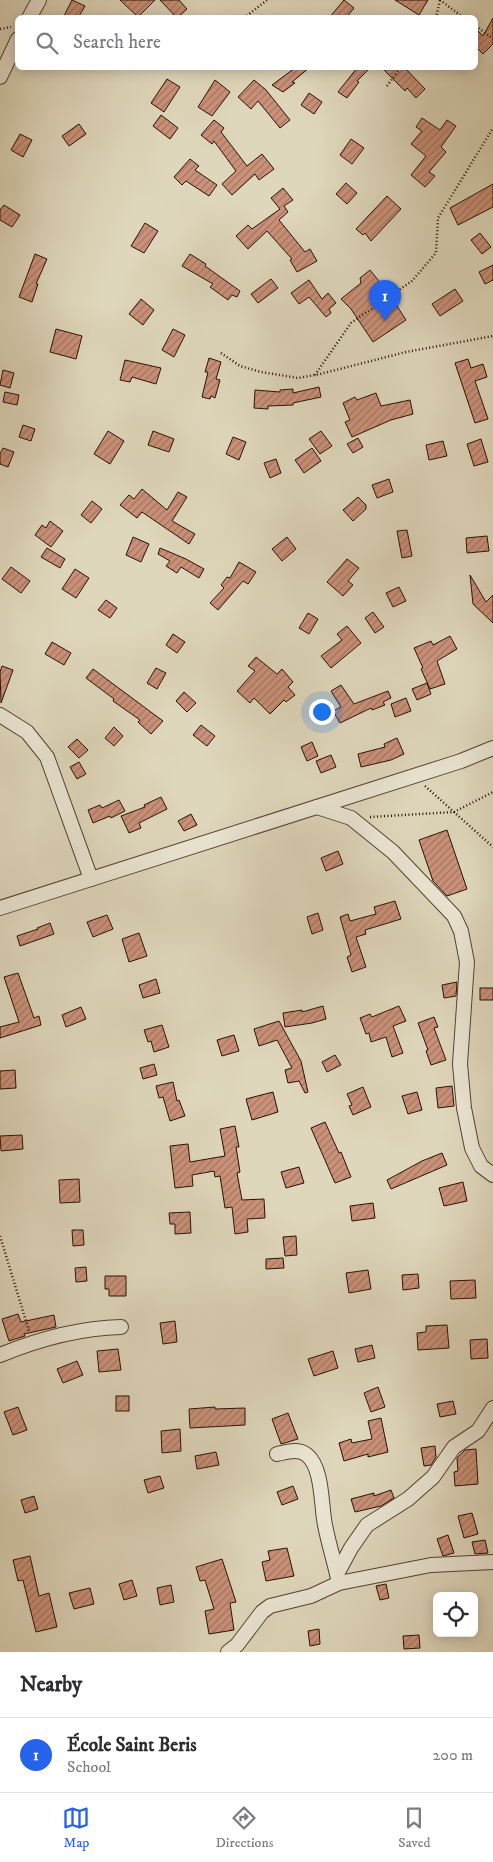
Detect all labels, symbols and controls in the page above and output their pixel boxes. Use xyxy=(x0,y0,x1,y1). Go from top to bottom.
search box xyxy=(15,15,478,70)
icon: search xyxy=(33,29,61,57)
text: Search here xyxy=(73,31,161,54)
pin: 1 xyxy=(369,280,401,321)
your location xyxy=(309,699,335,725)
map controls xyxy=(433,1592,478,1637)
button: locate xyxy=(433,1592,478,1637)
text: Nearby xyxy=(20,1672,82,1698)
text: École Saint Beris xyxy=(67,1734,197,1757)
text: 1 xyxy=(33,1745,39,1765)
text: 200 m xyxy=(432,1745,473,1765)
text: School xyxy=(67,1757,111,1777)
tab: Map xyxy=(62,1804,90,1852)
tab: Directions xyxy=(215,1804,273,1852)
tab: Saved xyxy=(398,1804,431,1852)

